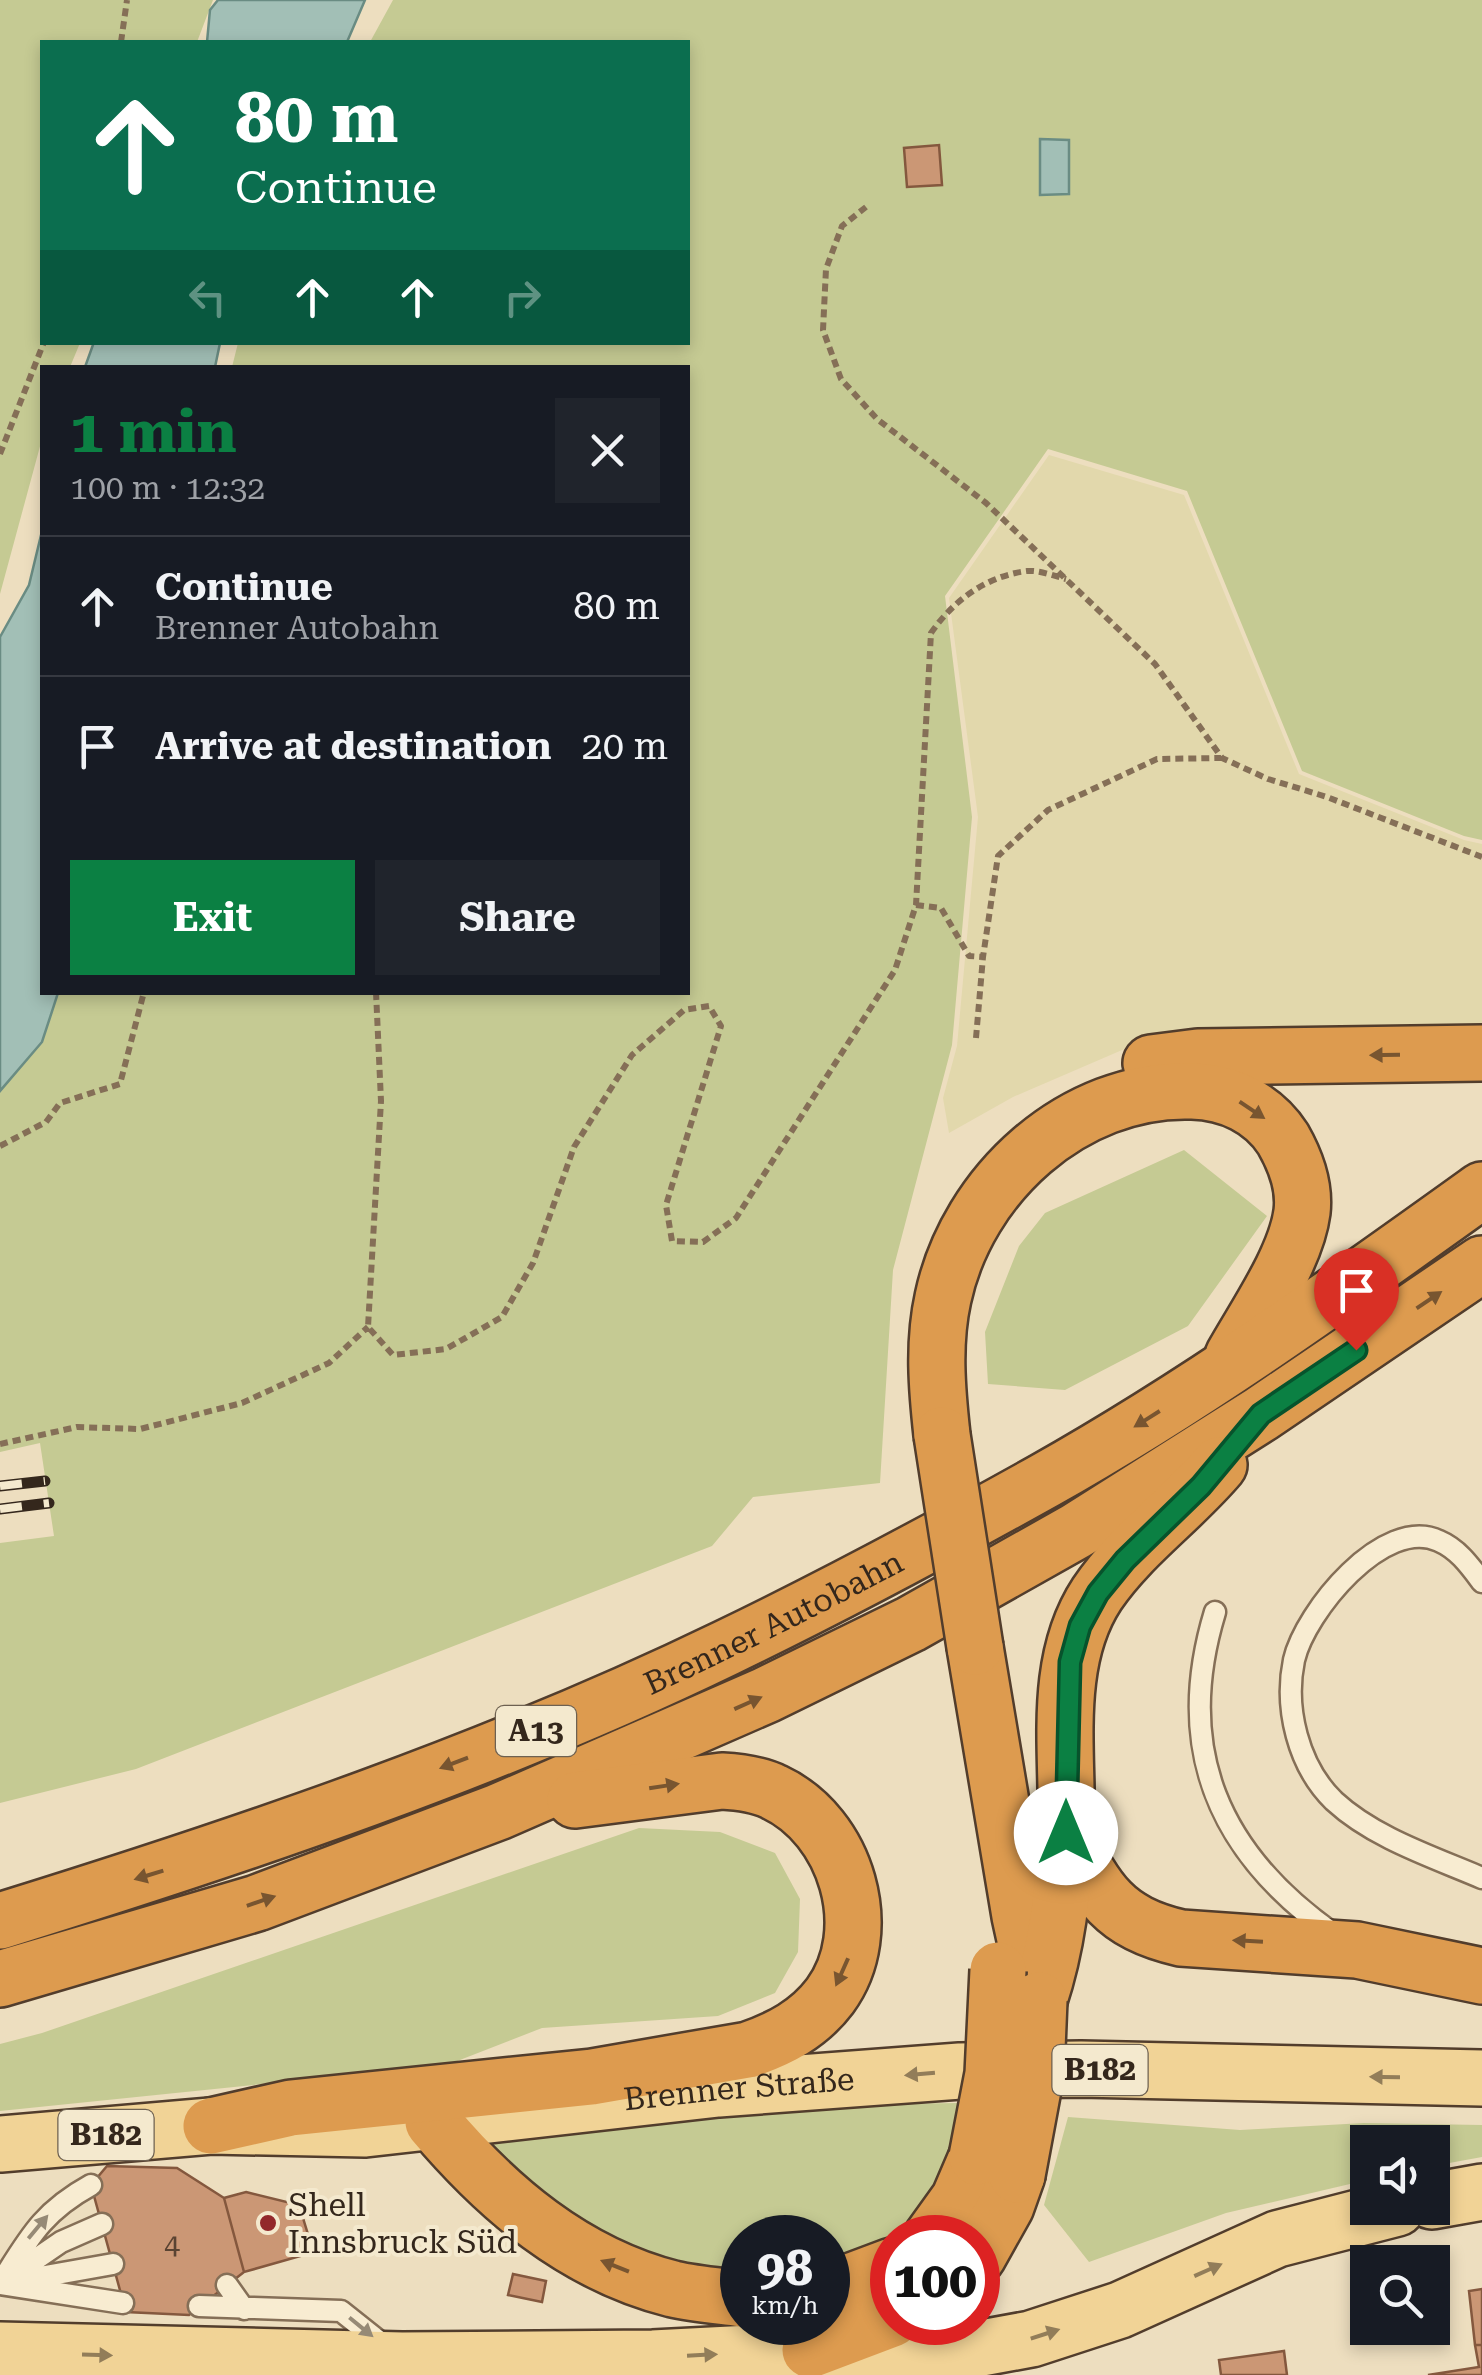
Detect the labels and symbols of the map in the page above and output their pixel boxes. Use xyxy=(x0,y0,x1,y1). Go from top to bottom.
one-way arrow xyxy=(1368,1047,1400,1063)
one-way arrow xyxy=(1239,1100,1265,1119)
pin xyxy=(1314,1248,1399,1351)
one-way arrow xyxy=(1415,1291,1442,1310)
one-way arrow xyxy=(1133,1410,1161,1427)
street label: Brenner Autobahn xyxy=(638,1543,909,1703)
one-way arrow xyxy=(734,1694,763,1711)
road number: A13 xyxy=(496,1706,576,1756)
one-way arrow xyxy=(439,1756,469,1771)
one-way arrow xyxy=(648,1778,680,1794)
position arrow xyxy=(1014,1781,1118,1885)
one-way arrow xyxy=(133,1868,164,1883)
one-way arrow xyxy=(247,1893,277,1908)
one-way arrow xyxy=(1231,1933,1263,1949)
one-way arrow xyxy=(834,1957,850,1987)
road number: B182 xyxy=(1052,2045,1148,2095)
street label: Brenner Straße xyxy=(622,2060,856,2119)
one-way arrow xyxy=(903,2066,935,2082)
one-way arrow xyxy=(1368,2068,1400,2084)
road number: B182 xyxy=(58,2110,154,2160)
place label: Shell Innsbruck Süd xyxy=(288,2186,517,2261)
marker: Shell Innsbruck Süd xyxy=(257,2212,279,2234)
one-way arrow xyxy=(27,2215,49,2240)
speed limit sign: 100 xyxy=(870,2215,1000,2345)
house number: 4 xyxy=(164,2228,180,2261)
one-way arrow xyxy=(600,2258,630,2274)
one-way arrow xyxy=(1193,2262,1223,2278)
one-way arrow xyxy=(348,2316,374,2337)
one-way arrow xyxy=(1030,2326,1060,2341)
one-way arrow xyxy=(82,2347,114,2363)
one-way arrow xyxy=(687,2347,719,2363)

